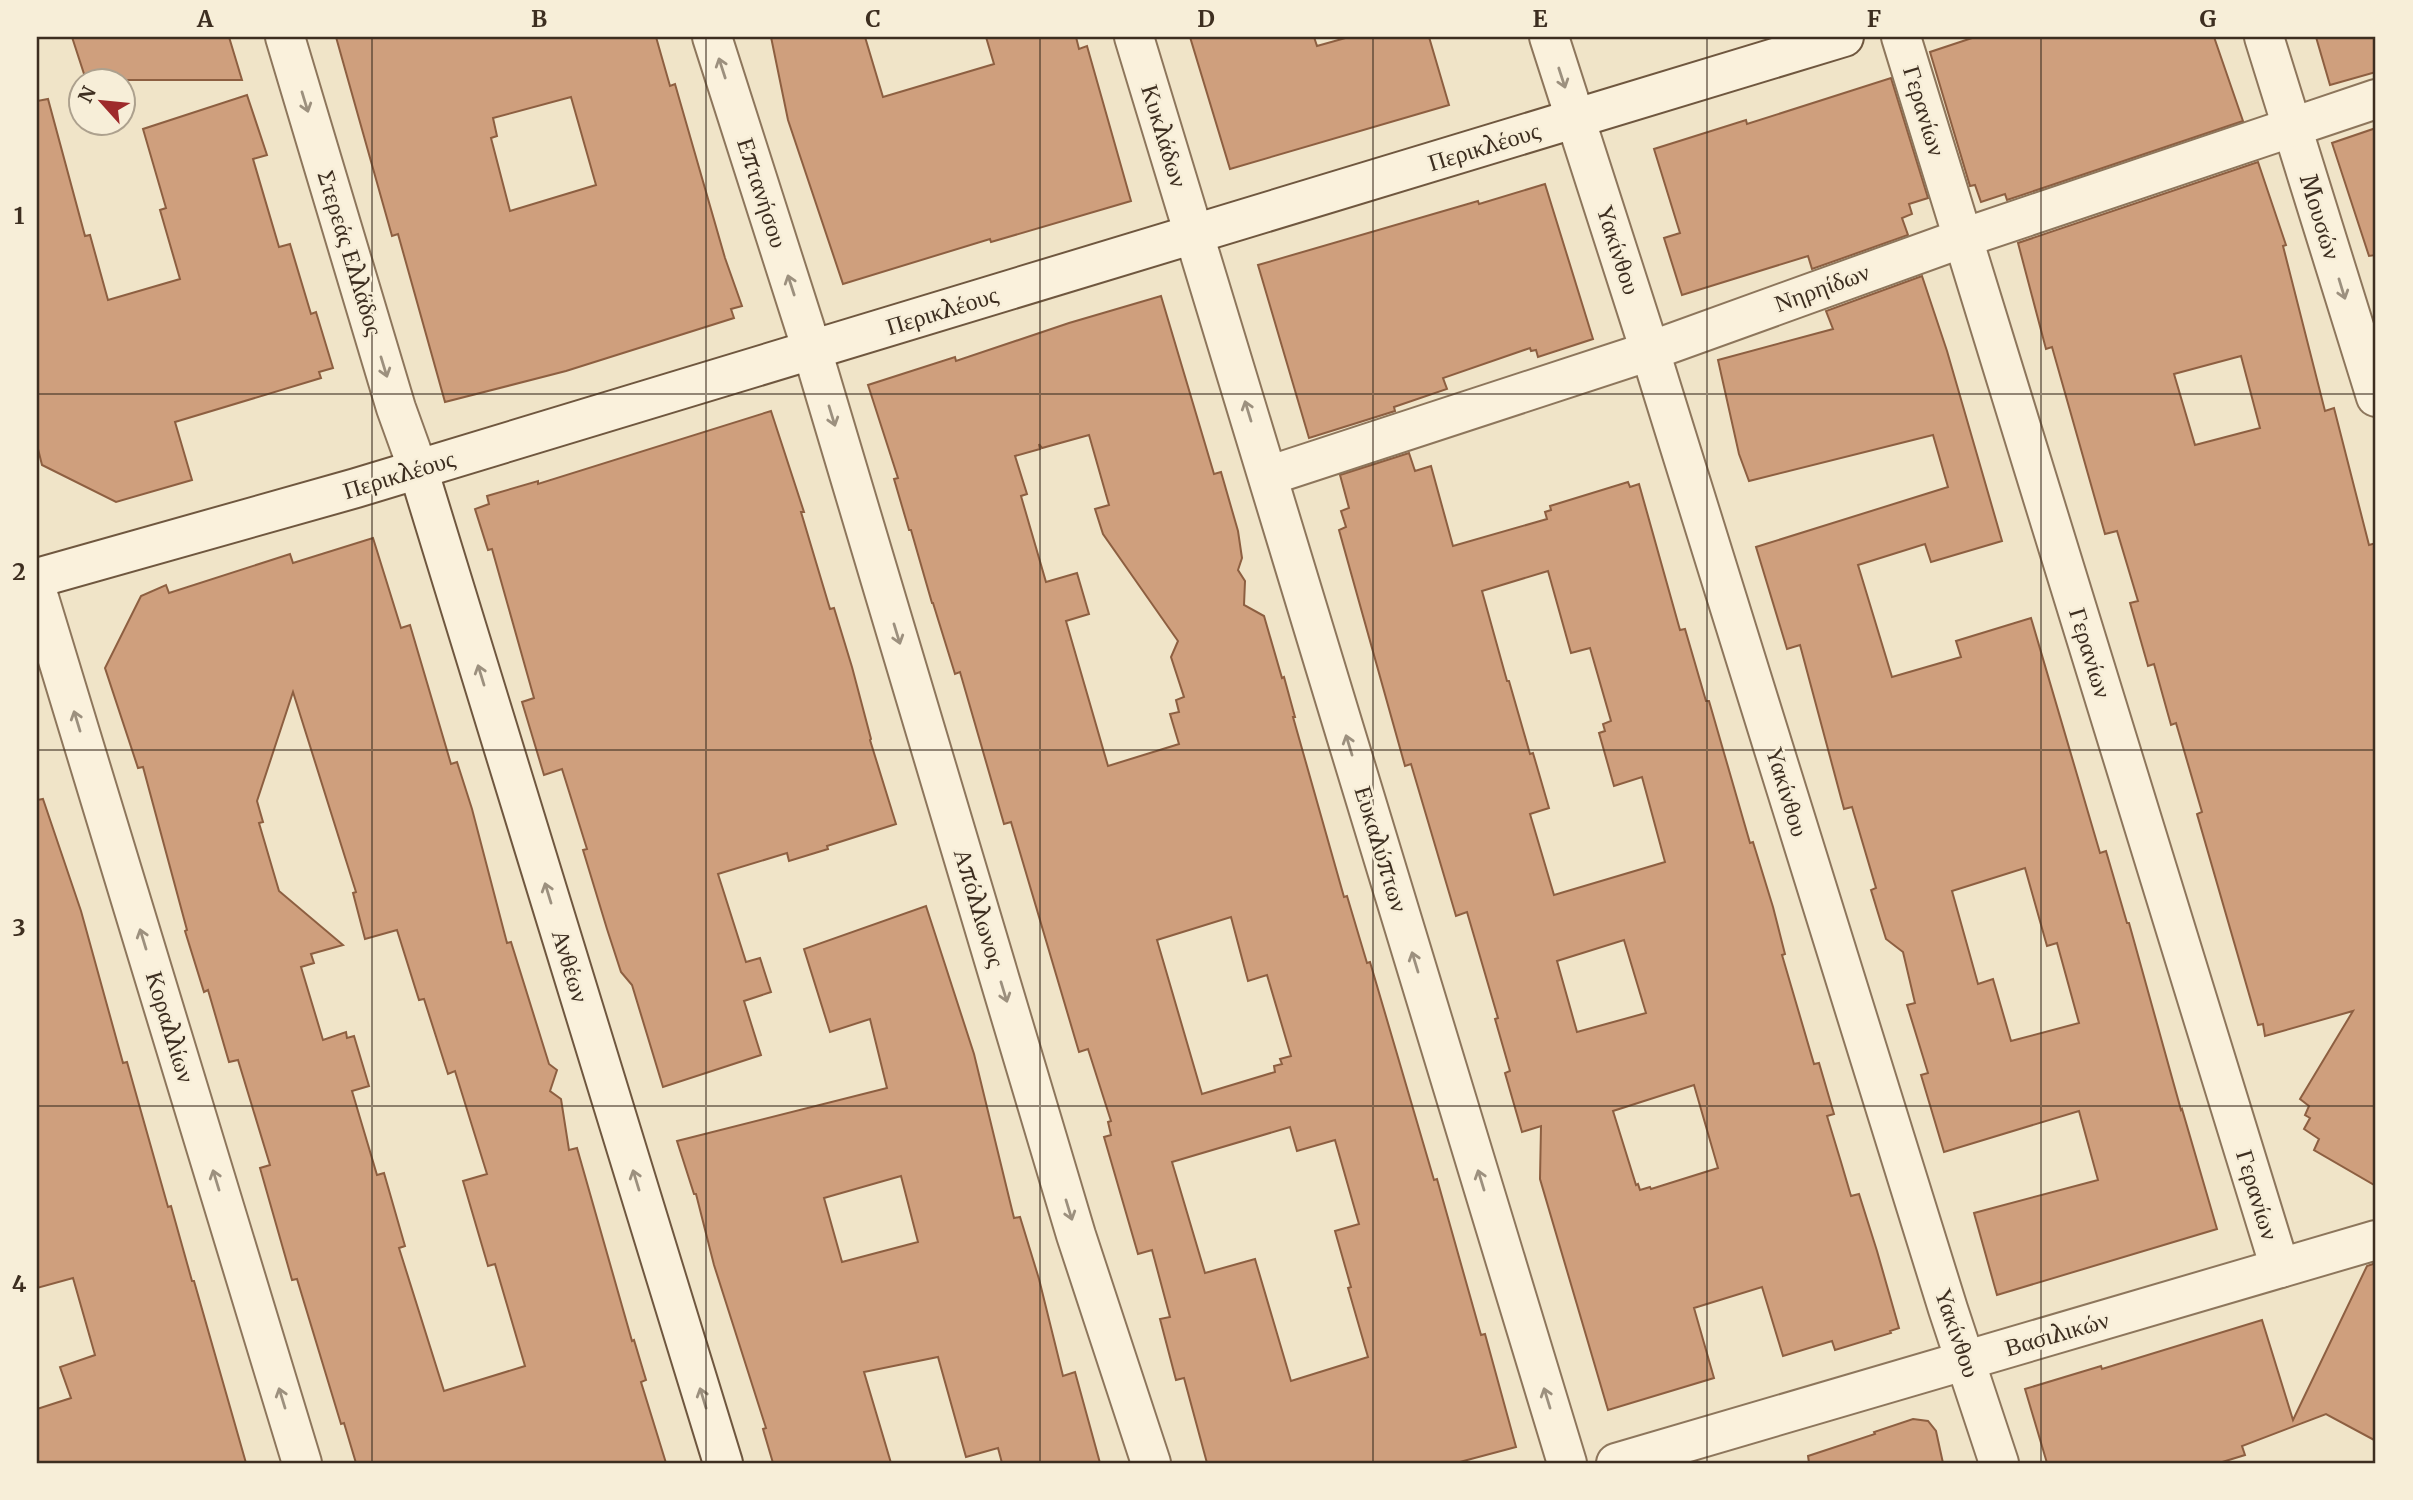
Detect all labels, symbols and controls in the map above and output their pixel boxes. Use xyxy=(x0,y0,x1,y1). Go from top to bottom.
text: A xyxy=(196,4,214,33)
text: B xyxy=(531,4,547,33)
text: C xyxy=(865,4,881,33)
text: D xyxy=(1197,4,1215,33)
text: E xyxy=(1532,4,1548,33)
text: F xyxy=(1867,4,1881,33)
text: G xyxy=(2200,4,2217,33)
one-way arrow xyxy=(715,58,728,80)
street label: Γερανίων xyxy=(1896,62,1953,160)
north arrow xyxy=(66,66,136,136)
one-way arrow xyxy=(1557,67,1570,89)
street label: Κυκλάδων xyxy=(1134,81,1195,191)
text: N xyxy=(73,82,101,106)
one-way arrow xyxy=(300,91,313,113)
street label: Περικλέους xyxy=(1424,115,1544,178)
street label: Επτανήσου xyxy=(730,134,795,252)
street label: Στερεάς Ελλάδος xyxy=(311,167,390,340)
street label: Μουσών xyxy=(2293,171,2348,263)
text: 1 xyxy=(14,201,25,230)
street label: Υακίνθου xyxy=(1589,201,1647,299)
street label: Νηρηίδων xyxy=(1770,256,1874,319)
one-way arrow xyxy=(784,274,797,296)
one-way arrow xyxy=(2337,278,2350,300)
street label: Περικλέους xyxy=(882,279,1002,342)
one-way arrow xyxy=(379,356,392,378)
one-way arrow xyxy=(1241,400,1254,422)
one-way arrow xyxy=(826,404,839,426)
street label: Περικλέους xyxy=(339,443,459,506)
text: 2 xyxy=(12,557,26,586)
street label: Γερανίων xyxy=(2062,604,2119,702)
one-way arrow xyxy=(891,622,904,644)
one-way arrow xyxy=(474,665,487,687)
one-way arrow xyxy=(70,711,83,733)
one-way arrow xyxy=(1342,734,1355,756)
street label: Υακίνθου xyxy=(1759,743,1816,841)
street label: Ευκαλύπτων xyxy=(1348,782,1415,916)
street label: Απόλλωνος xyxy=(947,845,1012,971)
one-way arrow xyxy=(541,882,553,904)
text: 3 xyxy=(12,913,26,942)
street label: Ανθέων xyxy=(545,926,596,1006)
one-way arrow xyxy=(136,928,149,950)
one-way arrow xyxy=(1408,952,1421,974)
street label: Κοραλλίων xyxy=(139,967,202,1086)
one-way arrow xyxy=(998,981,1011,1003)
street label: Γερανίων xyxy=(2229,1146,2286,1244)
one-way arrow xyxy=(209,1169,222,1191)
one-way arrow xyxy=(1474,1169,1487,1191)
one-way arrow xyxy=(629,1170,642,1192)
one-way arrow xyxy=(1063,1199,1076,1221)
text: 4 xyxy=(12,1269,27,1298)
street label: Υακίνθου xyxy=(1928,1284,1987,1382)
street label: Βασιλικών xyxy=(2001,1304,2113,1363)
one-way arrow xyxy=(275,1387,288,1409)
one-way arrow xyxy=(695,1387,708,1409)
one-way arrow xyxy=(1539,1387,1552,1409)

